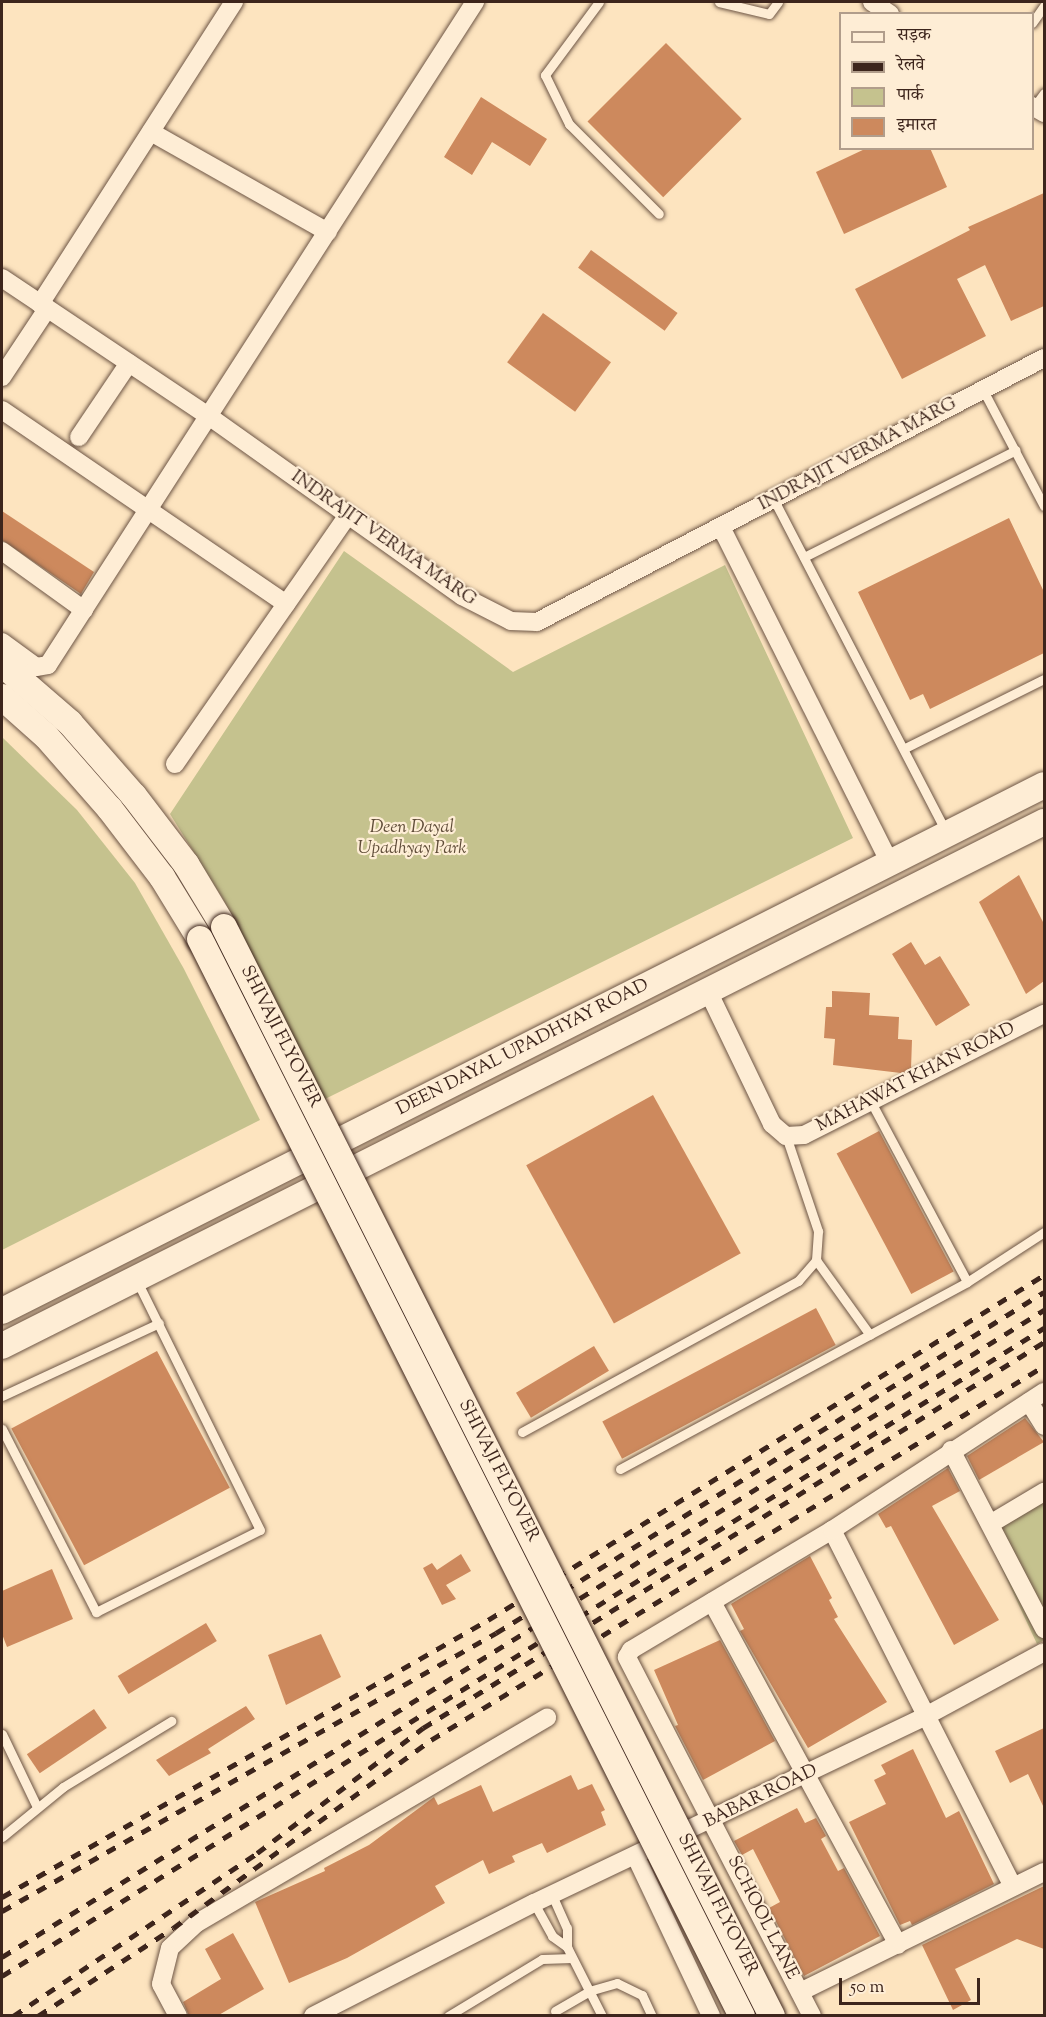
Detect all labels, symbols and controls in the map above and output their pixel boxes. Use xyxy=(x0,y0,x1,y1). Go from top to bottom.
legend xyxy=(839,12,1034,150)
text: सड़क xyxy=(897,23,931,49)
text: रेलवे xyxy=(897,53,925,79)
text: पार्क xyxy=(897,83,924,109)
text: इमारत xyxy=(897,113,936,139)
street label: INDRAJIT VERMA MARG xyxy=(755,394,961,516)
street label: INDRAJIT VERMA MARG xyxy=(286,467,480,611)
park label: Deen Dayal Upadhyay Park xyxy=(358,818,466,860)
street label: SHIVAJI FLYOVER xyxy=(235,962,325,1112)
street label: DEEN DAYAL UPADHYAY ROAD xyxy=(393,975,653,1121)
street label: MAHAWAT KHAN ROAD xyxy=(813,1018,1019,1138)
street label: SHIVAJI FLYOVER xyxy=(453,1396,543,1546)
street label: BABAR ROAD xyxy=(701,1760,821,1834)
street label: SHIVAJI FLYOVER xyxy=(672,1830,762,1980)
street label: SCHOOL LANE xyxy=(722,1853,802,1983)
scale bar xyxy=(842,1966,983,2004)
text: 50 m xyxy=(850,1975,884,2001)

